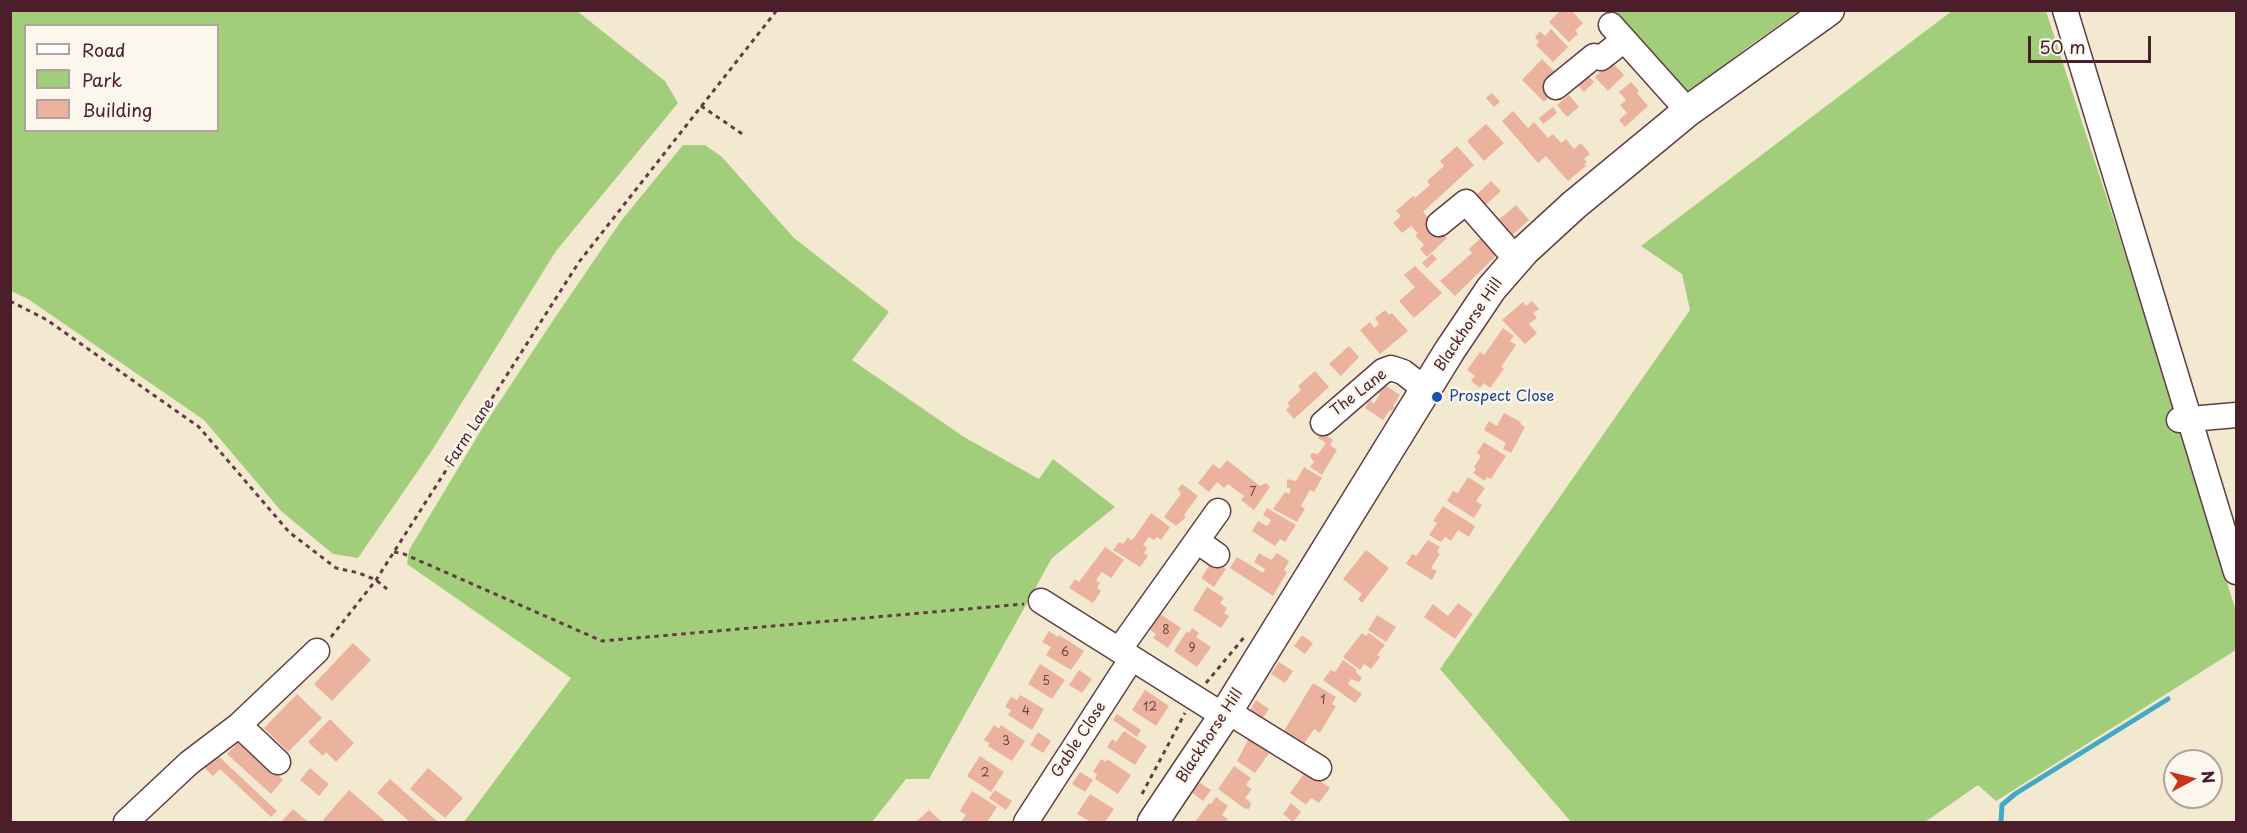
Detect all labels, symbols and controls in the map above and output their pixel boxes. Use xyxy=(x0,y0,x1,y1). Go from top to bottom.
legend xyxy=(24,24,219,132)
scale bar xyxy=(2031,24,2154,62)
text: 50 m xyxy=(2039,33,2086,60)
text: Road xyxy=(82,36,126,63)
text: Park xyxy=(82,66,122,93)
text: Building xyxy=(82,96,152,123)
street label: Blackhorse Hill xyxy=(1431,275,1507,375)
street label: The Lane xyxy=(1327,365,1391,421)
place label: Prospect Close xyxy=(1449,388,1554,406)
marker: Prospect Close xyxy=(1430,390,1444,404)
street label: Farm Lane xyxy=(441,396,499,470)
house number: 7 xyxy=(1250,486,1256,500)
house number: 8 xyxy=(1162,624,1170,638)
house number: 9 xyxy=(1188,642,1196,656)
house number: 6 xyxy=(1061,646,1069,660)
house number: 5 xyxy=(1042,675,1050,689)
street label: Blackhorse Hill xyxy=(1173,686,1247,786)
house number: 1 xyxy=(1320,694,1326,708)
street label: Gable Close xyxy=(1048,699,1110,781)
house number: 12 xyxy=(1143,701,1157,715)
house number: 4 xyxy=(1022,705,1030,719)
house number: 3 xyxy=(1002,735,1010,749)
north arrow xyxy=(2163,749,2223,809)
house number: 2 xyxy=(981,767,989,781)
text: N xyxy=(2196,769,2222,785)

